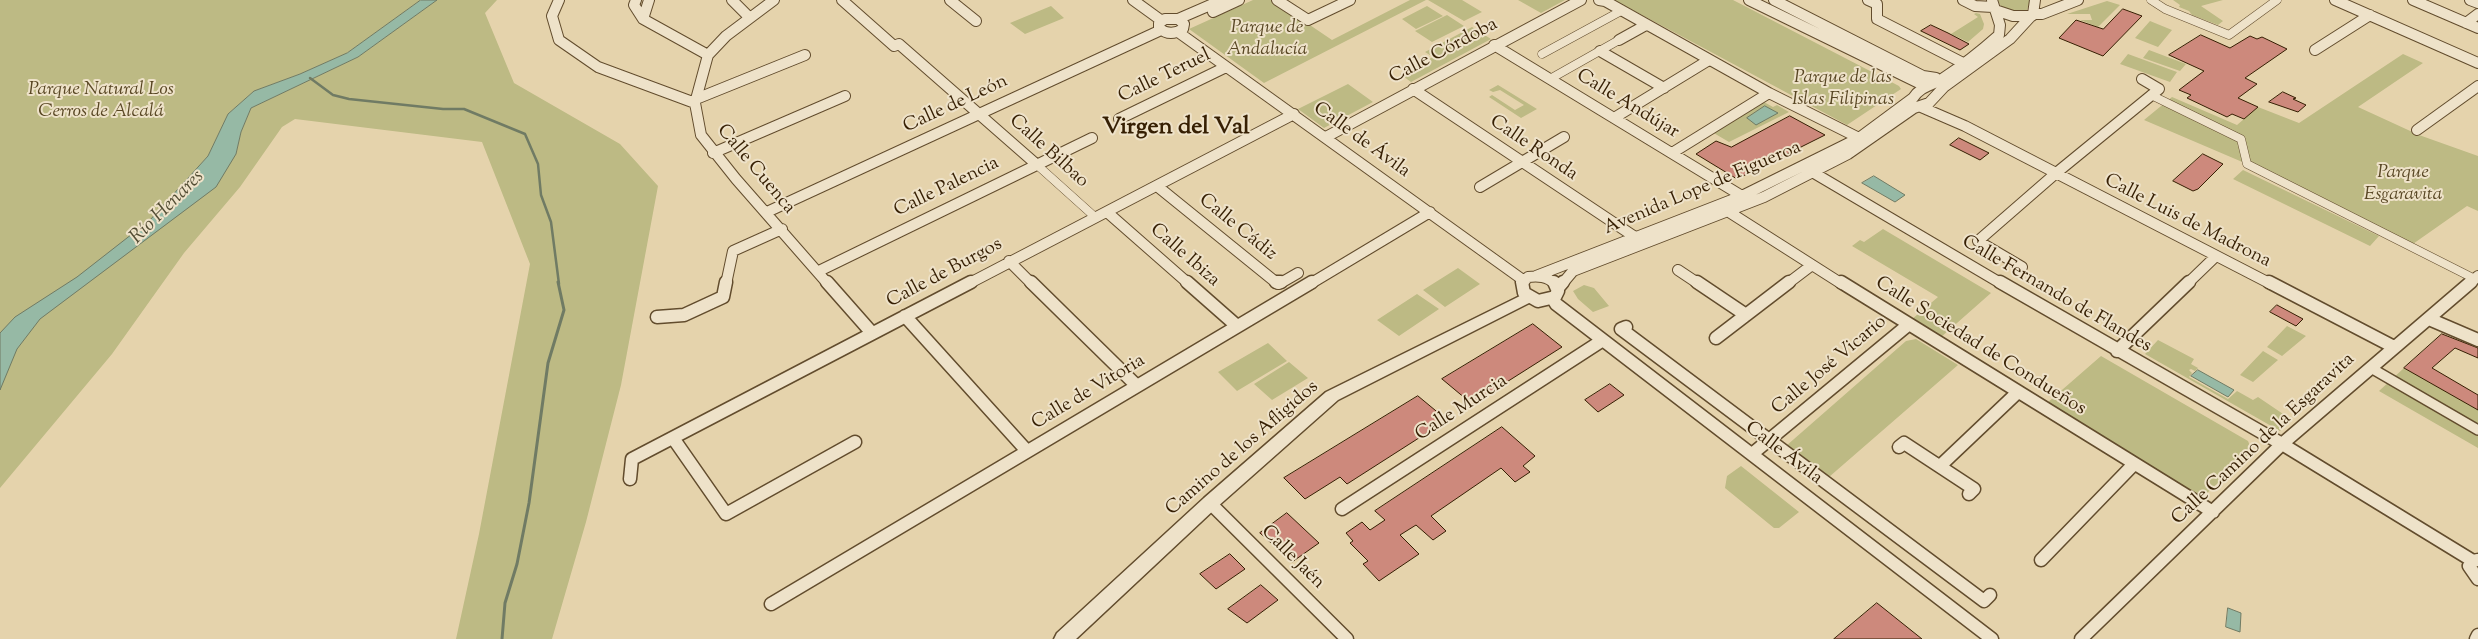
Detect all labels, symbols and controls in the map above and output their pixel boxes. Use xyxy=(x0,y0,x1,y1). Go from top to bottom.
street label: Calle Córdoba xyxy=(1386,14,1502,90)
park label: Parque de Andalucía xyxy=(1227,18,1307,62)
street label: Calle Teruel xyxy=(1115,45,1215,109)
street label: Calle Andújar xyxy=(1571,65,1683,145)
park label: Parque de las Islas Filipinas xyxy=(1792,68,1894,112)
street label: Calle de León xyxy=(900,71,1012,139)
park label: Parque Natural Los Cerros de Alcalá xyxy=(28,80,174,124)
street label: Calle de Ávila xyxy=(1308,98,1414,184)
street label: Calle Bilbao xyxy=(1004,110,1092,194)
street label: Calle Ronda xyxy=(1485,111,1581,187)
district label: Virgen del Val xyxy=(1102,115,1250,143)
street label: Calle Cuenca xyxy=(711,120,799,220)
street label: Avenida Lope de Figueroa xyxy=(1601,137,1805,241)
street label: Calle Palencia xyxy=(891,153,1003,223)
park label: Parque Esgaravita xyxy=(2364,163,2442,207)
water label: Río Henares xyxy=(126,166,210,250)
street label: Calle Luis de Madrona xyxy=(2100,170,2274,274)
street label: Calle Cádiz xyxy=(1193,190,1281,266)
street label: Calle Ibiza xyxy=(1144,219,1224,293)
street label: Calle Fernando de Flandes xyxy=(1957,231,2155,359)
street label: Calle de Burgos xyxy=(883,234,1007,314)
street label: Calle Sociedad de Condueños xyxy=(1870,273,2090,421)
street label: Calle José Vicario xyxy=(1768,311,1892,421)
street label: Calle Camino de la Esgaravita xyxy=(2168,349,2360,531)
street label: Calle de Vitoria xyxy=(1028,350,1150,436)
street label: Calle Murcia xyxy=(1412,371,1512,447)
street label: Camino de los Afligidos xyxy=(1162,376,1324,522)
street label: Calle Ávila xyxy=(1740,418,1826,490)
street label: Calle Jaén xyxy=(1255,521,1329,595)

